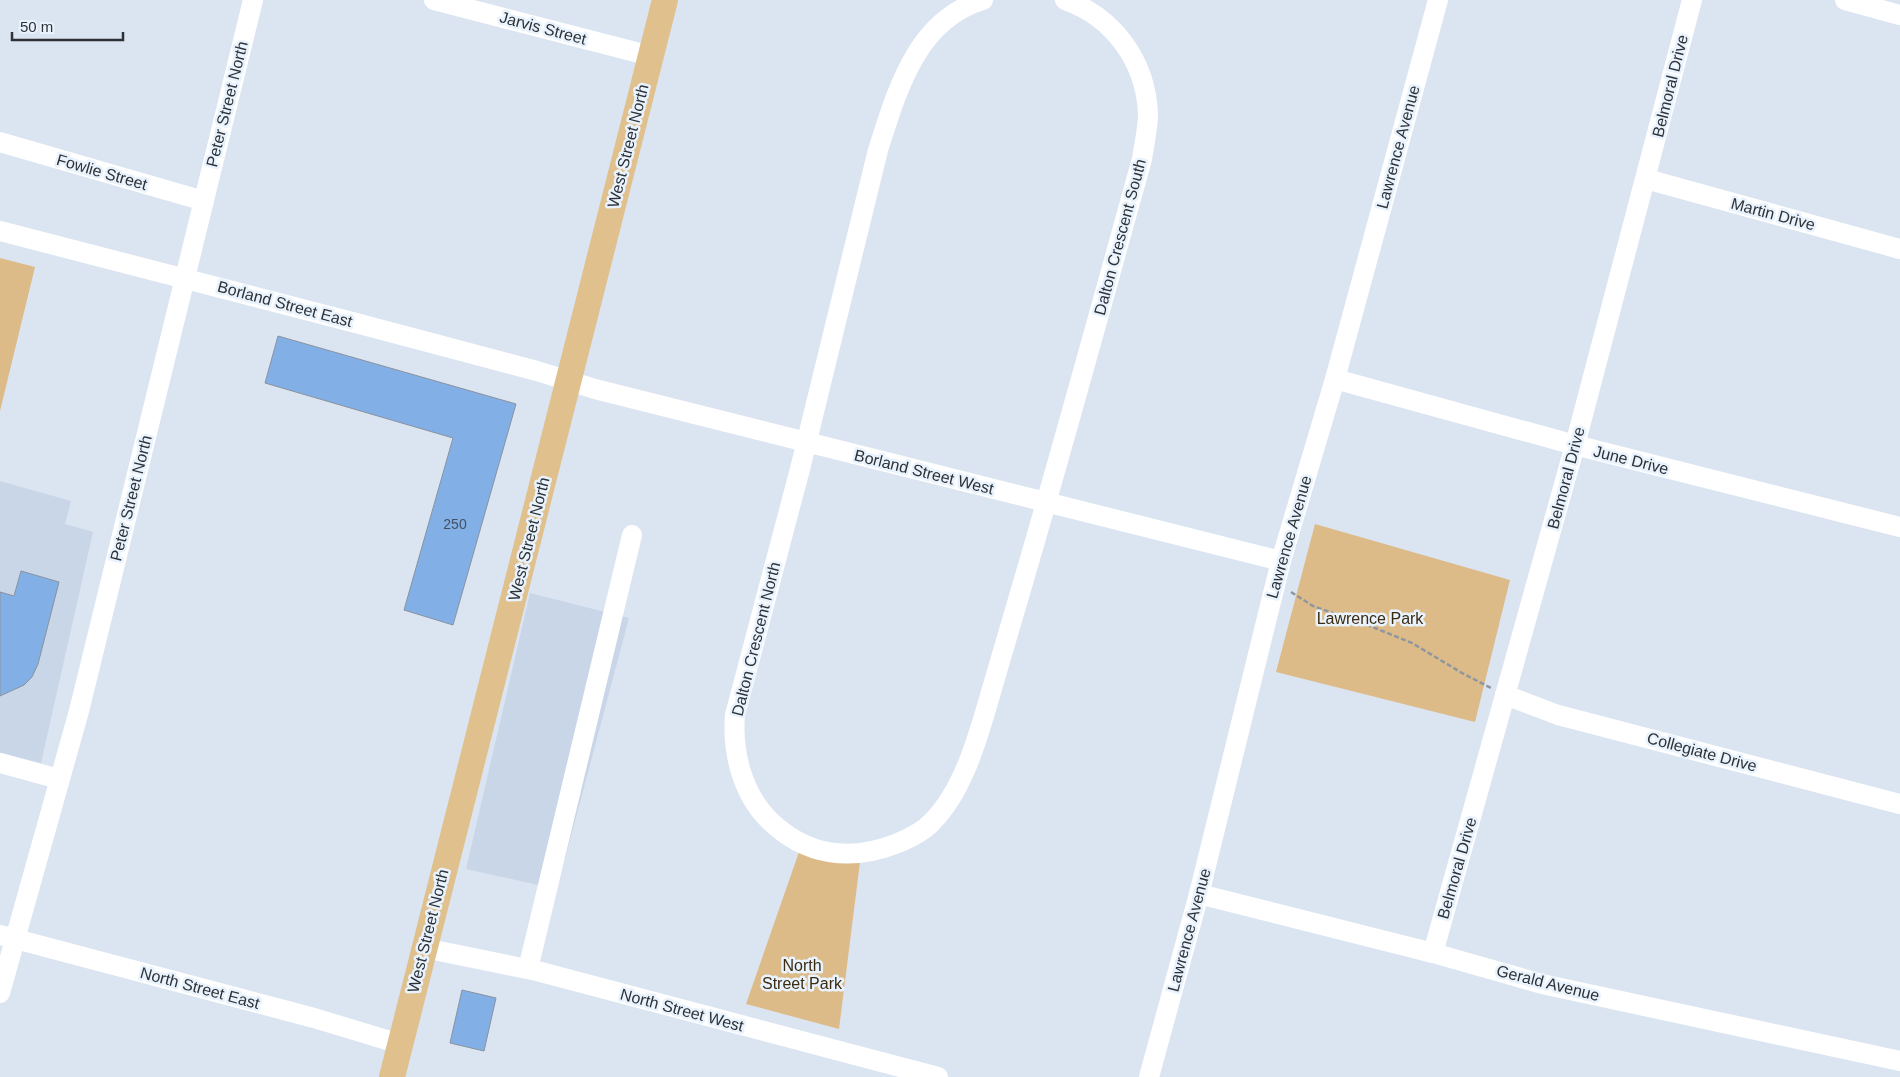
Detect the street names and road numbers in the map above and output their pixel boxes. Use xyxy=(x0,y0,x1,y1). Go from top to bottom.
street label: Jarvis Street xyxy=(498,8,589,48)
street label: Belmoral Drive xyxy=(1649,33,1691,139)
street label: Peter Street North xyxy=(203,39,251,169)
street label: West Street North xyxy=(604,82,652,210)
street label: Lawrence Avenue xyxy=(1373,83,1423,210)
street label: Fowlie Street xyxy=(55,151,150,193)
street label: Dalton Crescent South xyxy=(1091,157,1149,317)
street label: Martin Drive xyxy=(1729,195,1817,233)
street label: Borland Street East xyxy=(216,278,355,330)
street label: Belmoral Drive xyxy=(1544,425,1588,531)
street label: Peter Street North xyxy=(107,433,155,563)
street label: June Drive xyxy=(1592,443,1670,478)
street label: Borland Street West xyxy=(853,446,996,498)
street label: Lawrence Avenue xyxy=(1263,474,1315,600)
street label: West Street North xyxy=(505,475,553,603)
street label: Dalton Crescent North xyxy=(729,560,783,718)
street label: Collegiate Drive xyxy=(1645,729,1759,775)
street label: Belmoral Drive xyxy=(1434,815,1480,921)
street label: Lawrence Avenue xyxy=(1164,866,1214,993)
street label: West Street North xyxy=(404,867,452,995)
street label: Gerald Avenue xyxy=(1495,962,1601,1004)
street label: North Street East xyxy=(139,964,262,1012)
street label: North Street West xyxy=(619,985,746,1035)

